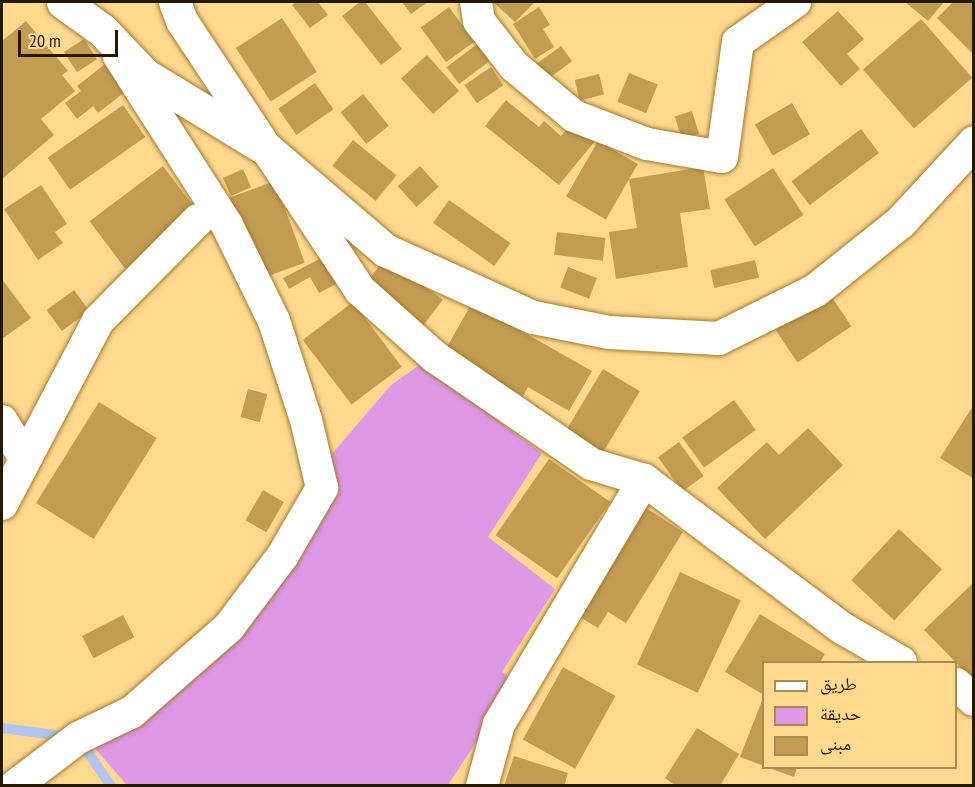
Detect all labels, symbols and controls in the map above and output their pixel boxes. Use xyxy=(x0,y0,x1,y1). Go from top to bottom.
scale bar xyxy=(21,18,122,56)
text: 20 m xyxy=(29,29,61,52)
legend xyxy=(762,661,957,769)
text: طريق xyxy=(820,672,857,695)
text: حديقة xyxy=(820,702,861,725)
text: مبنى xyxy=(820,732,851,755)

